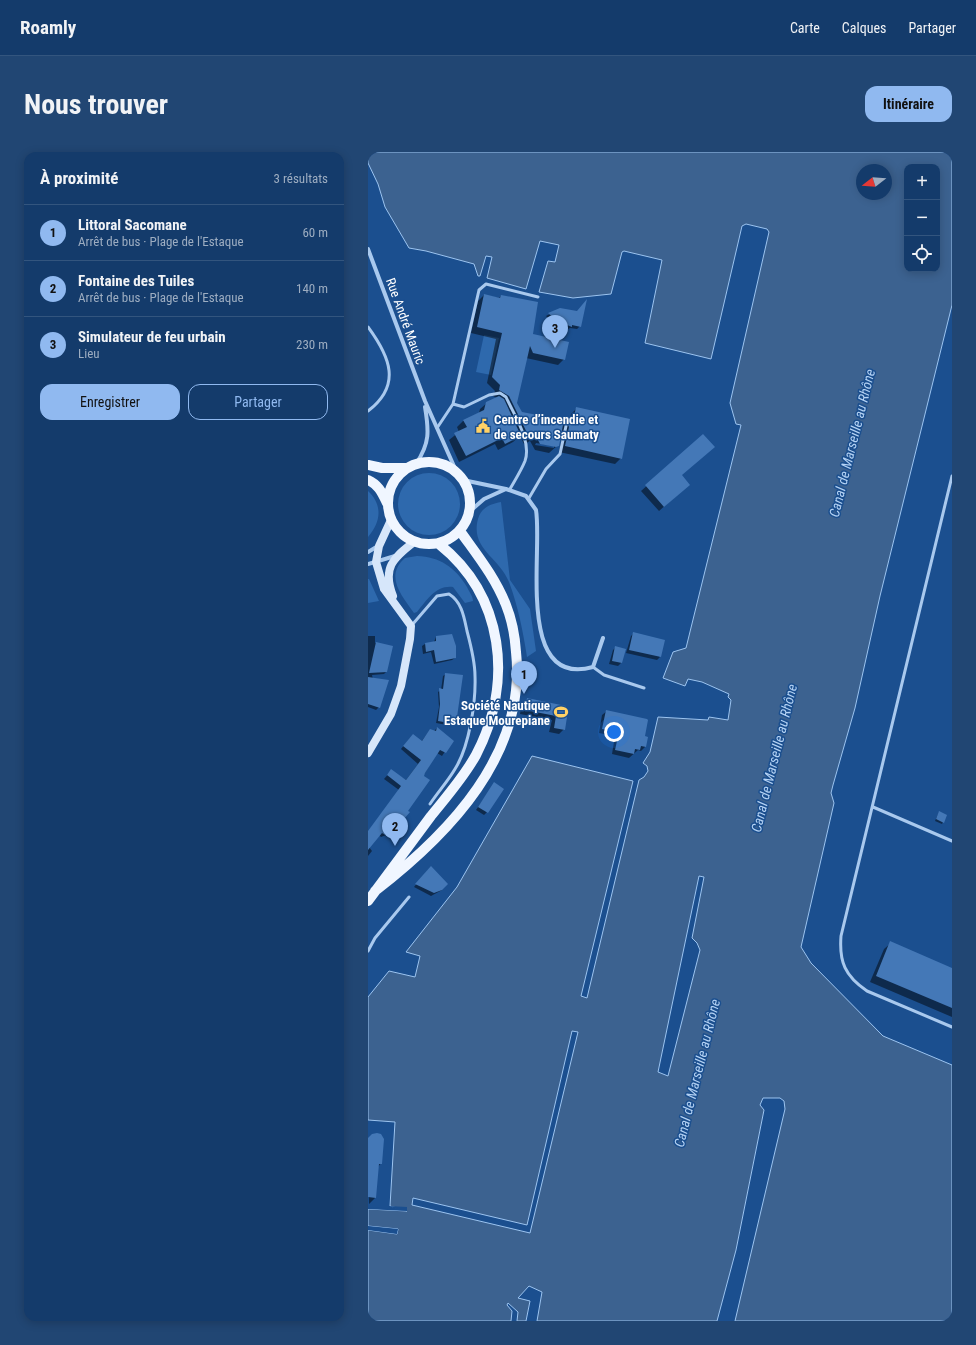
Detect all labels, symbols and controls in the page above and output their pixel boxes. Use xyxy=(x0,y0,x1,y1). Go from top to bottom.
text: Roamly xyxy=(20,16,76,39)
text: Carte xyxy=(790,20,820,36)
text: Calques xyxy=(842,20,886,36)
text: Partager xyxy=(908,20,956,36)
button: Itinéraire xyxy=(865,86,952,122)
text: Nous trouver xyxy=(24,88,168,121)
north arrow xyxy=(856,164,892,200)
map controls xyxy=(904,164,940,272)
button: + xyxy=(904,164,940,200)
text: À proximité xyxy=(40,168,118,188)
text: 3 résultats xyxy=(274,171,328,186)
button: − xyxy=(904,200,940,236)
text: Littoral Sacomane xyxy=(78,216,187,234)
text: 1 xyxy=(50,225,56,240)
text: 60 m xyxy=(302,225,328,240)
text: Arrêt de bus · Plage de l'Estaque xyxy=(78,234,244,249)
button: locate xyxy=(904,236,940,272)
text: Fontaine des Tuiles xyxy=(78,272,194,290)
street label: Rue André Mauric xyxy=(383,276,428,366)
text: 2 xyxy=(50,281,56,296)
text: 140 m xyxy=(296,281,328,296)
text: Arrêt de bus · Plage de l'Estaque xyxy=(78,290,244,305)
pin: 3 xyxy=(542,315,568,348)
text: Simulateur de feu urbain xyxy=(78,328,226,346)
text: 3 xyxy=(50,337,56,352)
text: 230 m xyxy=(296,337,328,352)
text: Lieu xyxy=(78,346,100,361)
water label: Canal de Marseille au Rhône xyxy=(826,367,878,519)
button: Enregistrer xyxy=(40,384,180,420)
button: Partager xyxy=(188,384,328,420)
place label: Centre d’incendie et de secours Saumaty xyxy=(494,412,599,442)
public building icon: Centre d’incendie et de secours Saumaty xyxy=(475,418,491,434)
pin: 1 xyxy=(511,661,537,694)
water label: Canal de Marseille au Rhône xyxy=(748,682,800,834)
place label: Société Nautique Estaque Mourepiane xyxy=(444,698,550,728)
sports icon: Société Nautique Estaque Mourepiane xyxy=(553,704,569,720)
your location xyxy=(604,722,624,742)
pin: 2 xyxy=(382,813,408,846)
water label: Canal de Marseille au Rhône xyxy=(671,997,723,1149)

